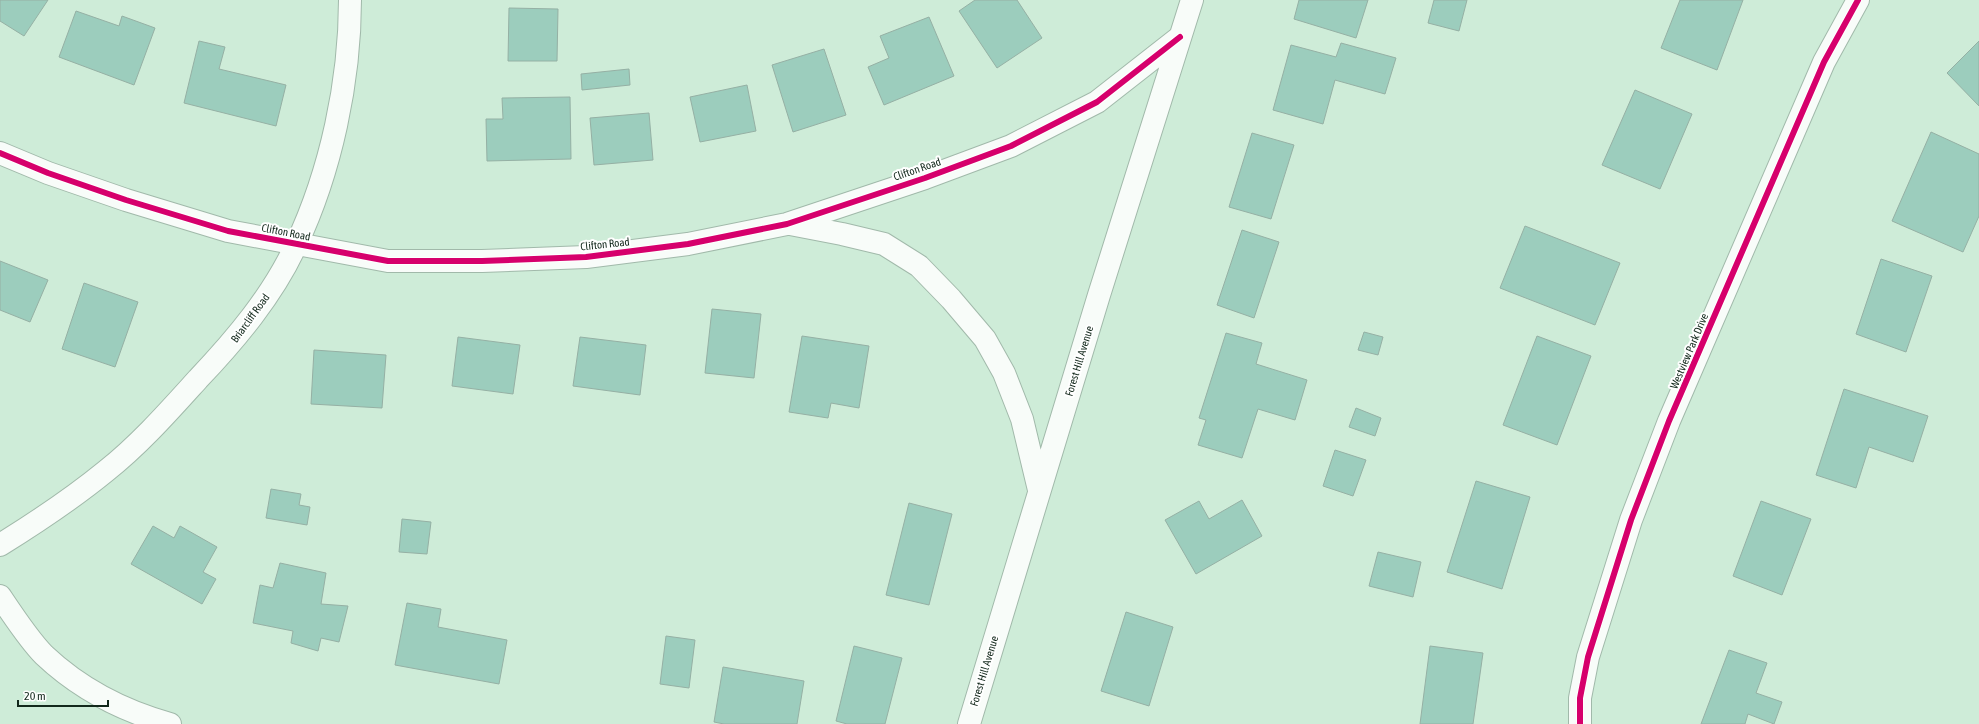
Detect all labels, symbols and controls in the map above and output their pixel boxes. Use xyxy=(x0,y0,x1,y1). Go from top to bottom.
street label: Clifton Road xyxy=(892,155,942,183)
street label: Clifton Road xyxy=(261,221,311,243)
street label: Clifton Road xyxy=(580,235,630,253)
street label: Briarcliff Road xyxy=(228,291,272,345)
street label: Westview Park Drive xyxy=(1668,311,1710,391)
street label: Forest Hill Avenue xyxy=(1063,324,1095,398)
street label: Forest Hill Avenue xyxy=(968,634,1000,708)
scale bar xyxy=(18,682,108,708)
text: 20 m xyxy=(24,689,46,703)

